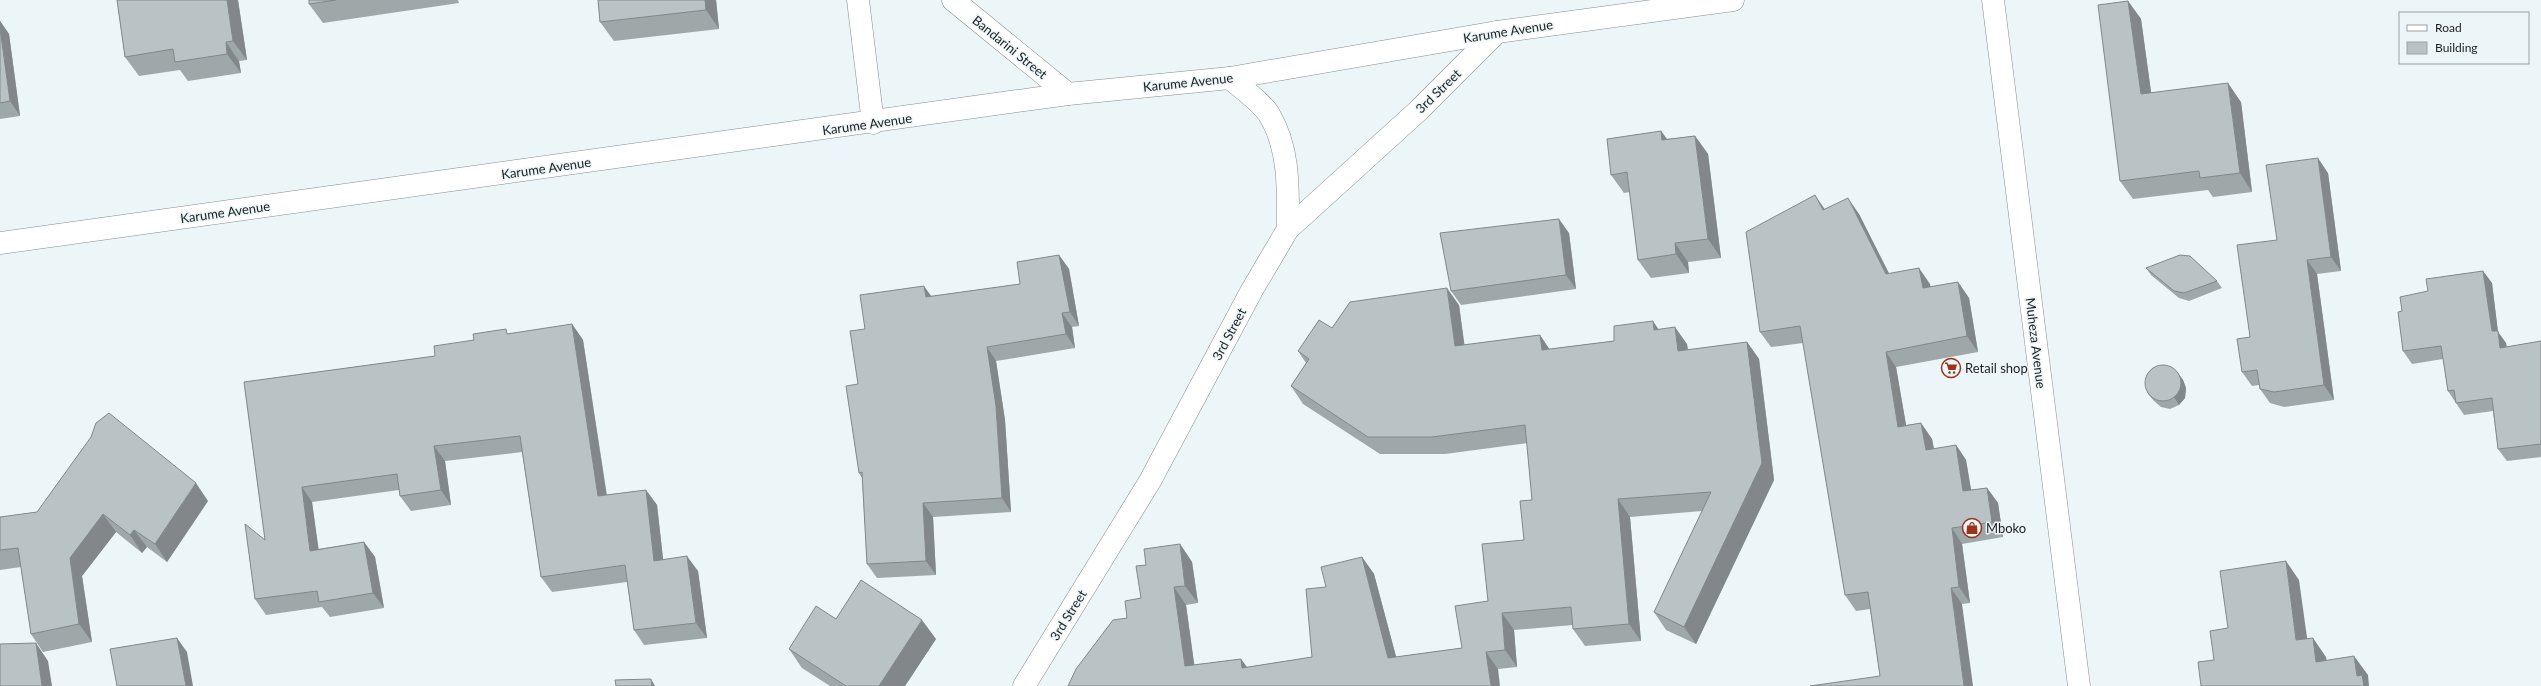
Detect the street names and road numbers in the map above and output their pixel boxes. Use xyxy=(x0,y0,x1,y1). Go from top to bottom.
street label: Bandarini Street xyxy=(969,12,1051,82)
street label: Karume Avenue xyxy=(1462,16,1554,46)
street label: 3rd Street xyxy=(1412,65,1464,117)
street label: Karume Avenue xyxy=(1142,69,1234,95)
street label: Karume Avenue xyxy=(821,110,913,138)
street label: Karume Avenue xyxy=(500,154,592,182)
street label: Karume Avenue xyxy=(179,198,271,226)
street label: Muheza Avenue xyxy=(2022,297,2050,390)
street label: 3rd Street xyxy=(1209,305,1250,363)
street label: 3rd Street xyxy=(1046,586,1090,643)

